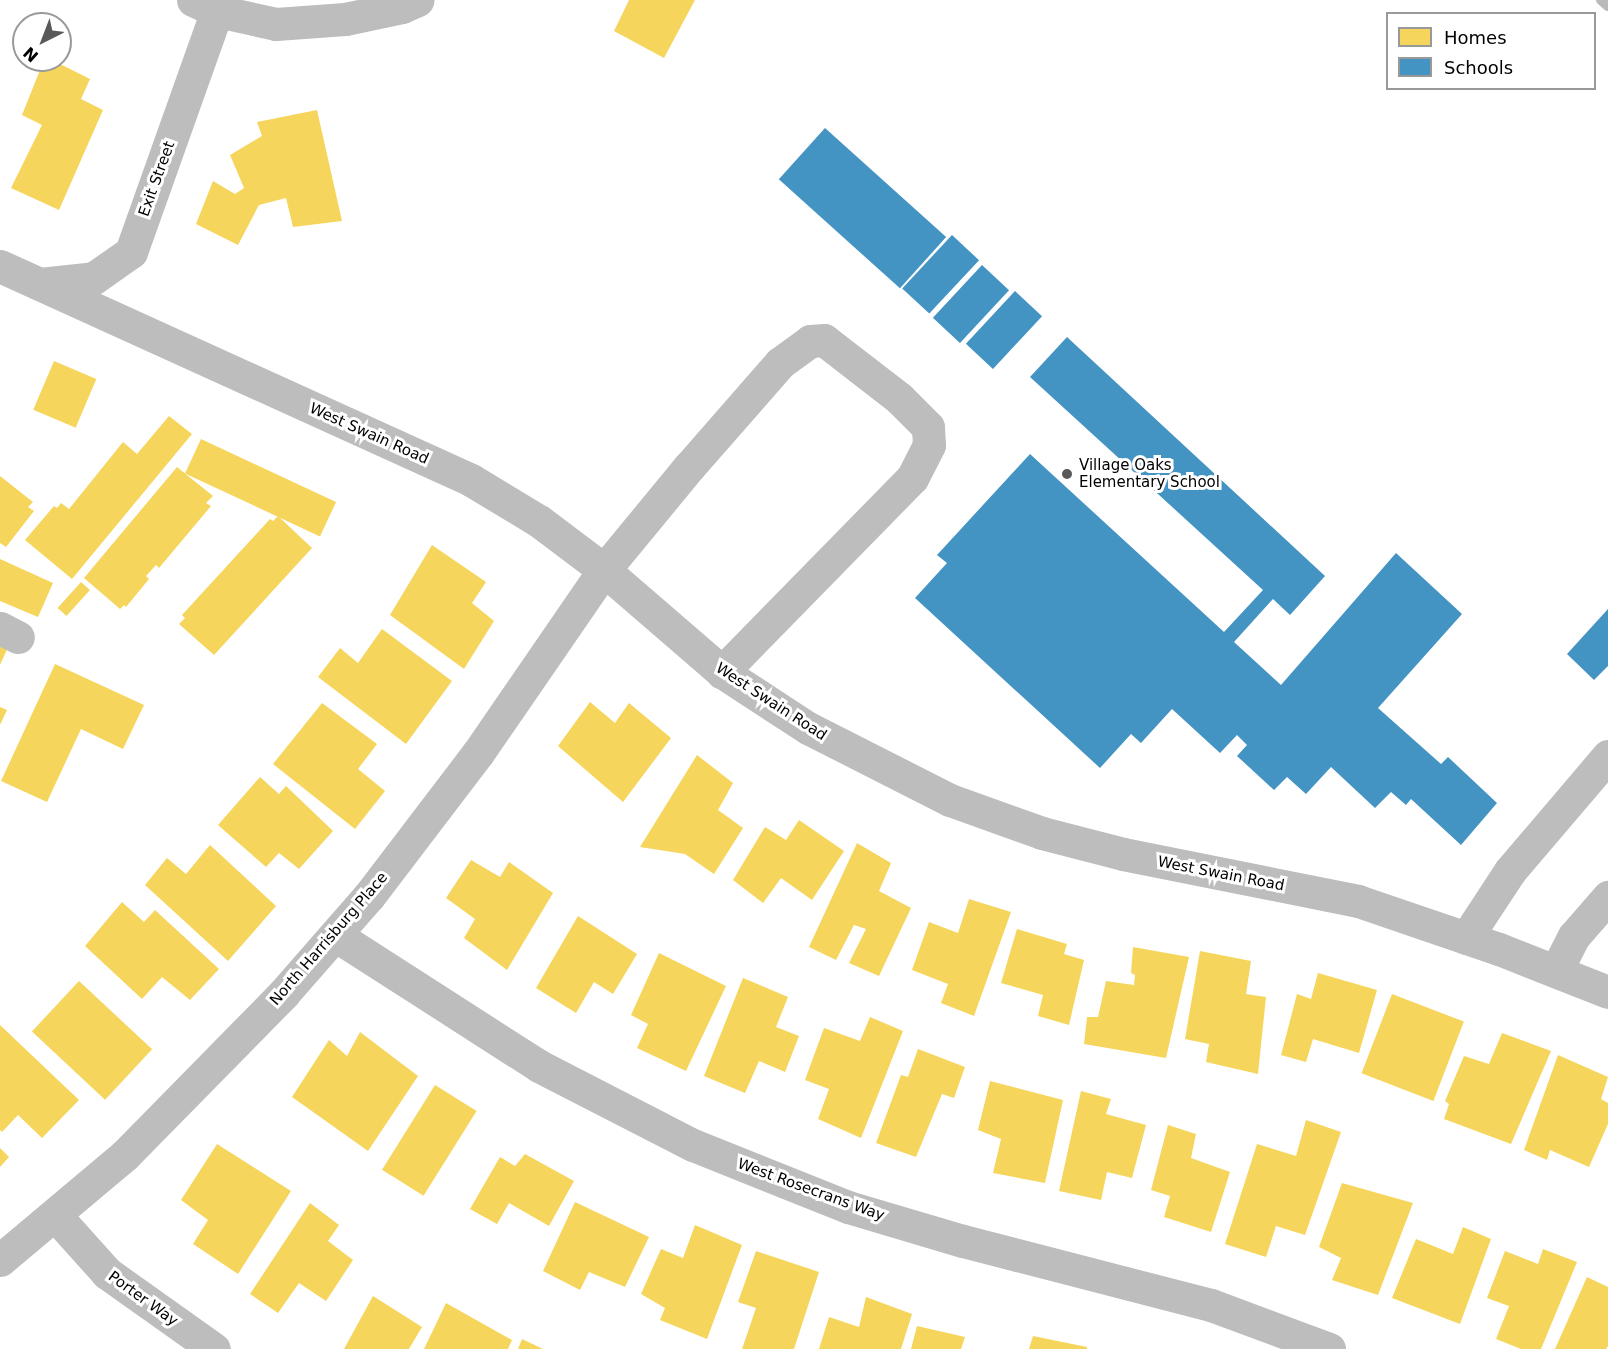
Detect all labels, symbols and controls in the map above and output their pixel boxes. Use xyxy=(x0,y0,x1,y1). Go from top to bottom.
north arrow xyxy=(12,12,72,72)
legend xyxy=(1386,12,1596,90)
text: Homes xyxy=(1444,27,1507,48)
text: N xyxy=(20,43,42,66)
text: Schools xyxy=(1444,57,1513,78)
street label: Exit Street xyxy=(135,139,179,219)
street label: West Swain Road xyxy=(307,400,431,468)
place label: Village Oaks Elementary School xyxy=(1079,456,1220,491)
marker: Village Oaks Elementary School xyxy=(1060,467,1074,481)
street label: West Swain Road xyxy=(712,659,830,745)
street label: West Swain Road xyxy=(1156,853,1286,895)
street label: North Harrisburg Place xyxy=(266,869,392,1009)
street label: West Rosecrans Way xyxy=(735,1155,887,1225)
street label: Porter Way xyxy=(105,1268,181,1330)

